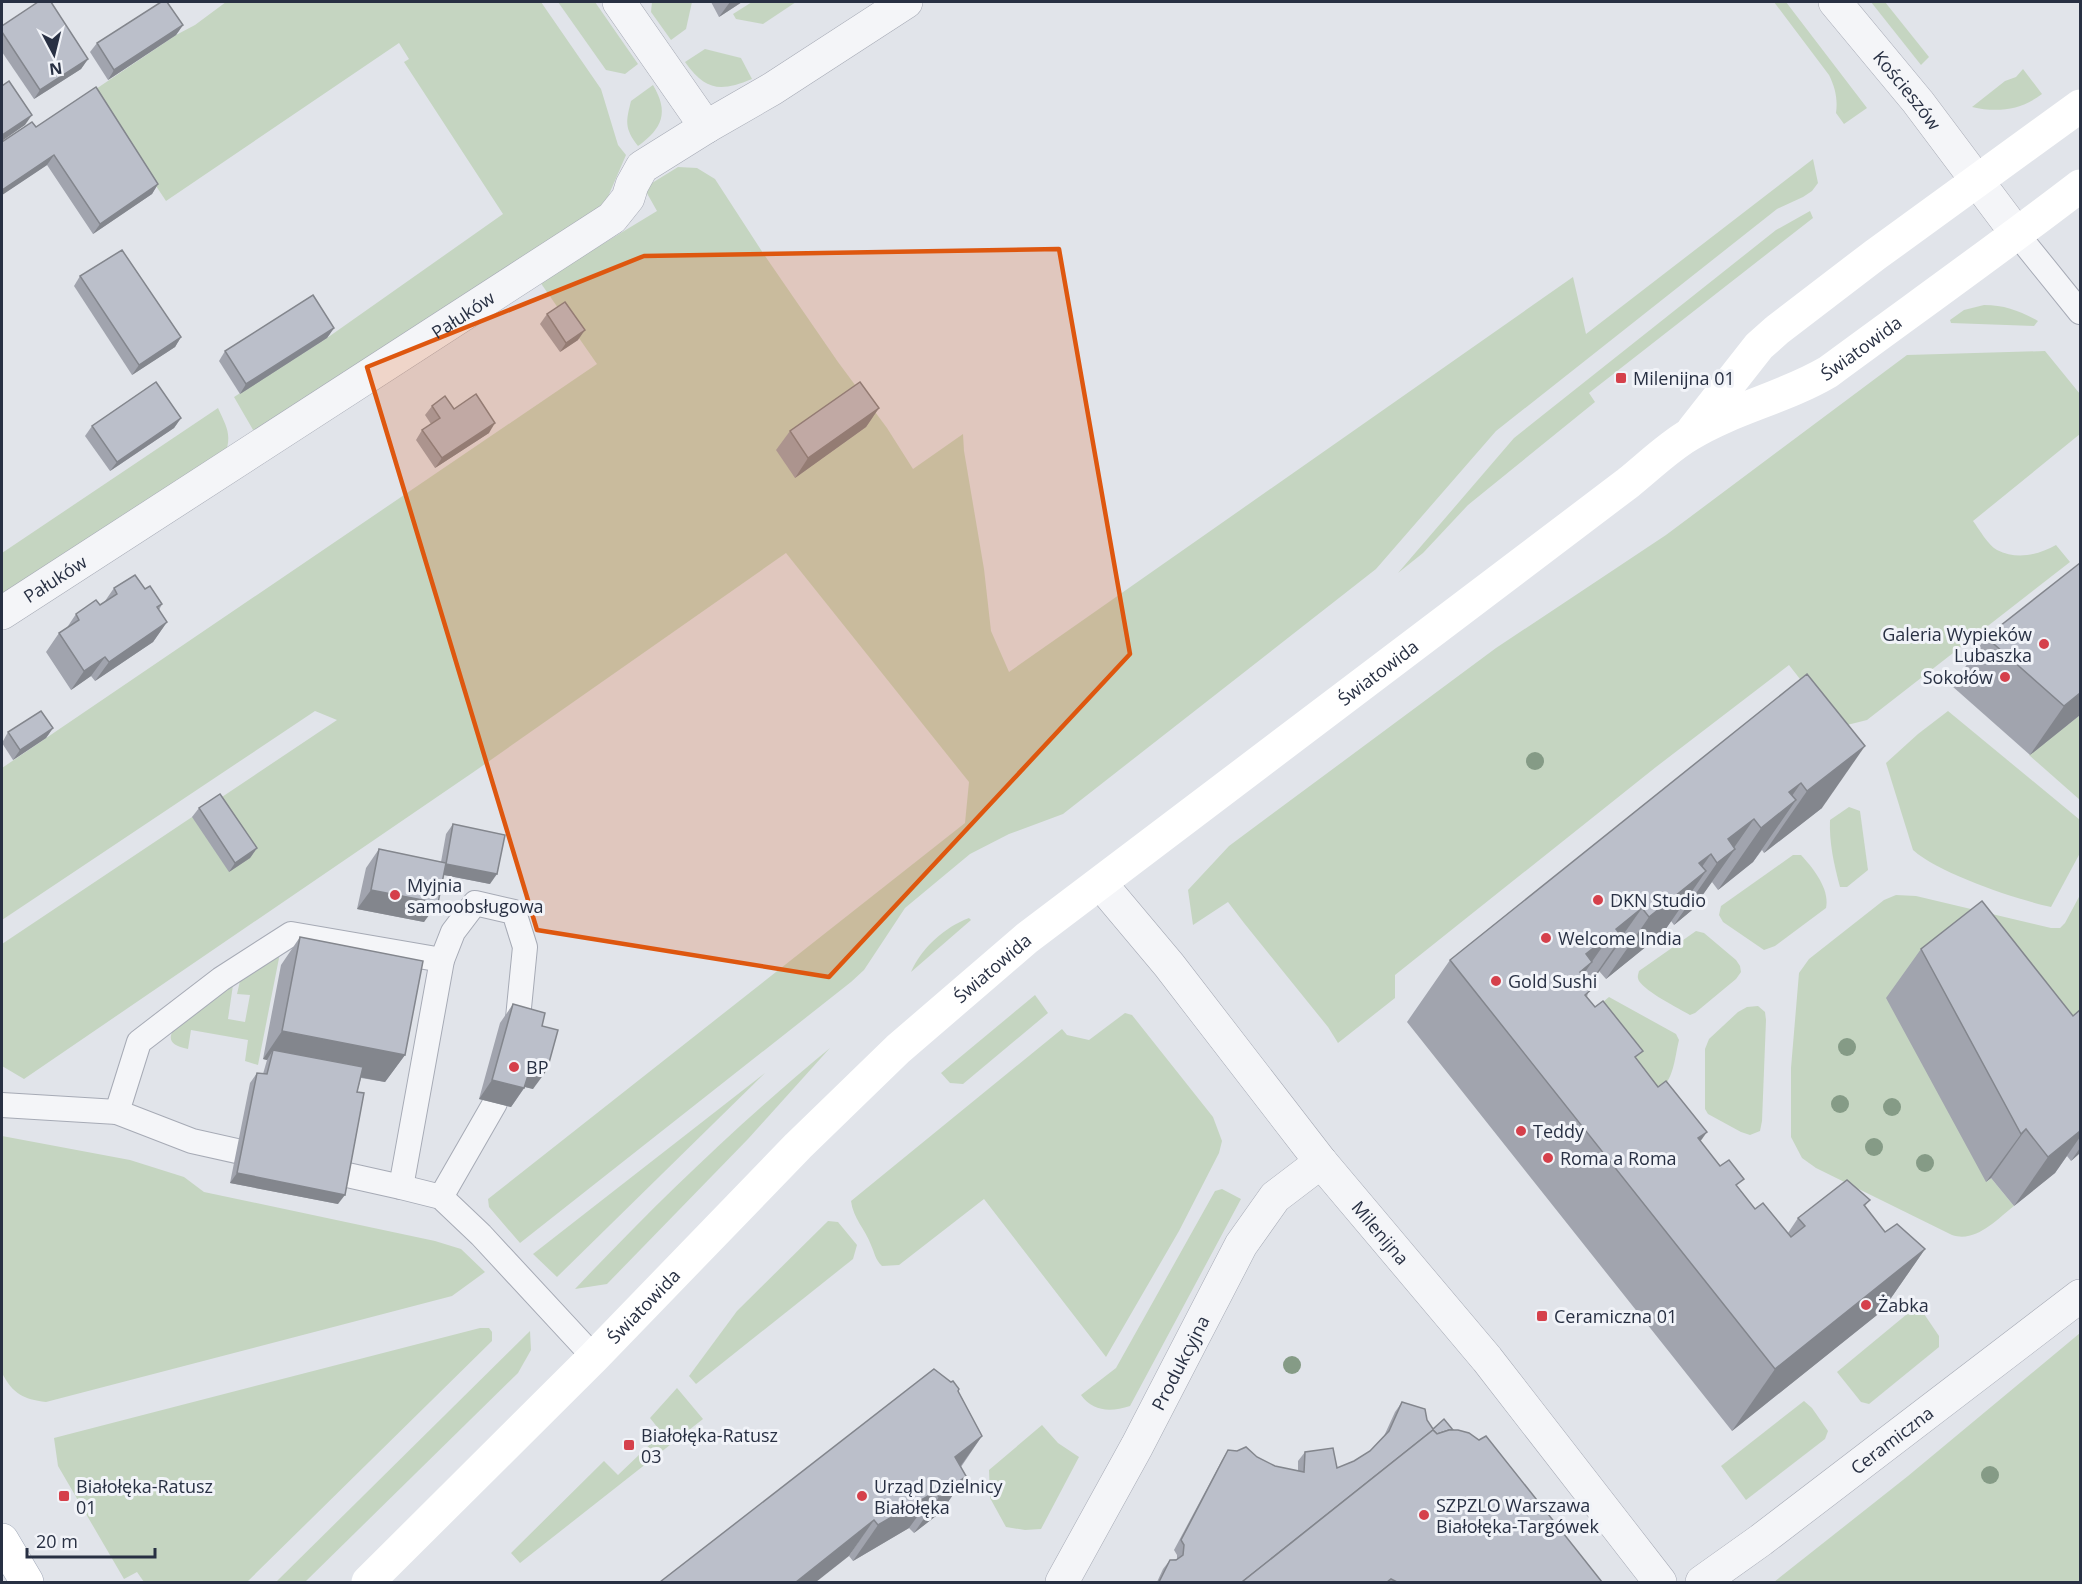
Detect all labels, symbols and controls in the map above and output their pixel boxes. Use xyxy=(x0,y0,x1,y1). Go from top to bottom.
north arrow xyxy=(24,24,84,84)
street label: Kościeszów xyxy=(1868,45,1947,135)
text: N xyxy=(48,57,64,81)
street label: Pałuków xyxy=(427,285,499,344)
street label: Światowida xyxy=(1816,310,1906,386)
place label: Milenijna 01 xyxy=(1633,366,1735,390)
marker: Milenijna 01 xyxy=(1614,371,1628,385)
street label: Pałuków xyxy=(19,549,91,608)
place label: Galeria Wypieków Lubaszka xyxy=(1882,622,2032,667)
street label: Światowida xyxy=(1333,634,1423,711)
marker: Galeria Wypieków Lubaszka xyxy=(2037,637,2051,651)
place label: Sokołów xyxy=(1923,665,1993,689)
marker: Sokołów xyxy=(1998,670,2012,684)
place label: Myjnia samoobsługowa xyxy=(407,873,544,918)
marker: Myjnia samoobsługowa xyxy=(388,888,402,902)
place label: DKN Studio xyxy=(1610,888,1706,912)
marker: DKN Studio xyxy=(1591,893,1605,907)
place label: Welcome India xyxy=(1558,926,1682,950)
street label: Światowida xyxy=(948,928,1036,1008)
marker: Welcome India xyxy=(1539,931,1553,945)
place label: Gold Sushi xyxy=(1508,969,1597,993)
marker: Gold Sushi xyxy=(1489,974,1503,988)
place label: BP xyxy=(526,1055,548,1079)
marker: BP xyxy=(507,1060,521,1074)
place label: Teddy xyxy=(1533,1119,1585,1143)
marker: Teddy xyxy=(1514,1124,1528,1138)
place label: Roma a Roma xyxy=(1560,1146,1677,1170)
marker: Roma a Roma xyxy=(1541,1151,1555,1165)
street label: Milenijna xyxy=(1347,1196,1414,1270)
street label: Światowida xyxy=(602,1263,685,1348)
place label: Żabka xyxy=(1878,1293,1929,1317)
marker: Żabka xyxy=(1859,1298,1873,1312)
place label: Ceramiczna 01 xyxy=(1554,1304,1677,1328)
marker: Ceramiczna 01 xyxy=(1535,1309,1549,1323)
street label: Produkcyjna xyxy=(1146,1311,1215,1414)
street label: Ceramiczna xyxy=(1845,1401,1938,1479)
place label: Białołęka-Ratusz 03 xyxy=(641,1423,778,1468)
marker: Białołęka-Ratusz 03 xyxy=(622,1438,636,1452)
place label: Białołęka-Ratusz 01 xyxy=(76,1474,213,1519)
place label: Urząd Dzielnicy Białołęka xyxy=(874,1474,1004,1519)
marker: Białołęka-Ratusz 01 xyxy=(57,1489,71,1503)
marker: Urząd Dzielnicy Białołęka xyxy=(855,1489,869,1503)
place label: SZPZLO Warszawa Białołęka-Targówek xyxy=(1436,1493,1599,1538)
marker: SZPZLO Warszawa Białołęka-Targówek xyxy=(1417,1508,1431,1522)
scale bar xyxy=(27,1521,154,1559)
text: 20 m xyxy=(36,1529,78,1553)

